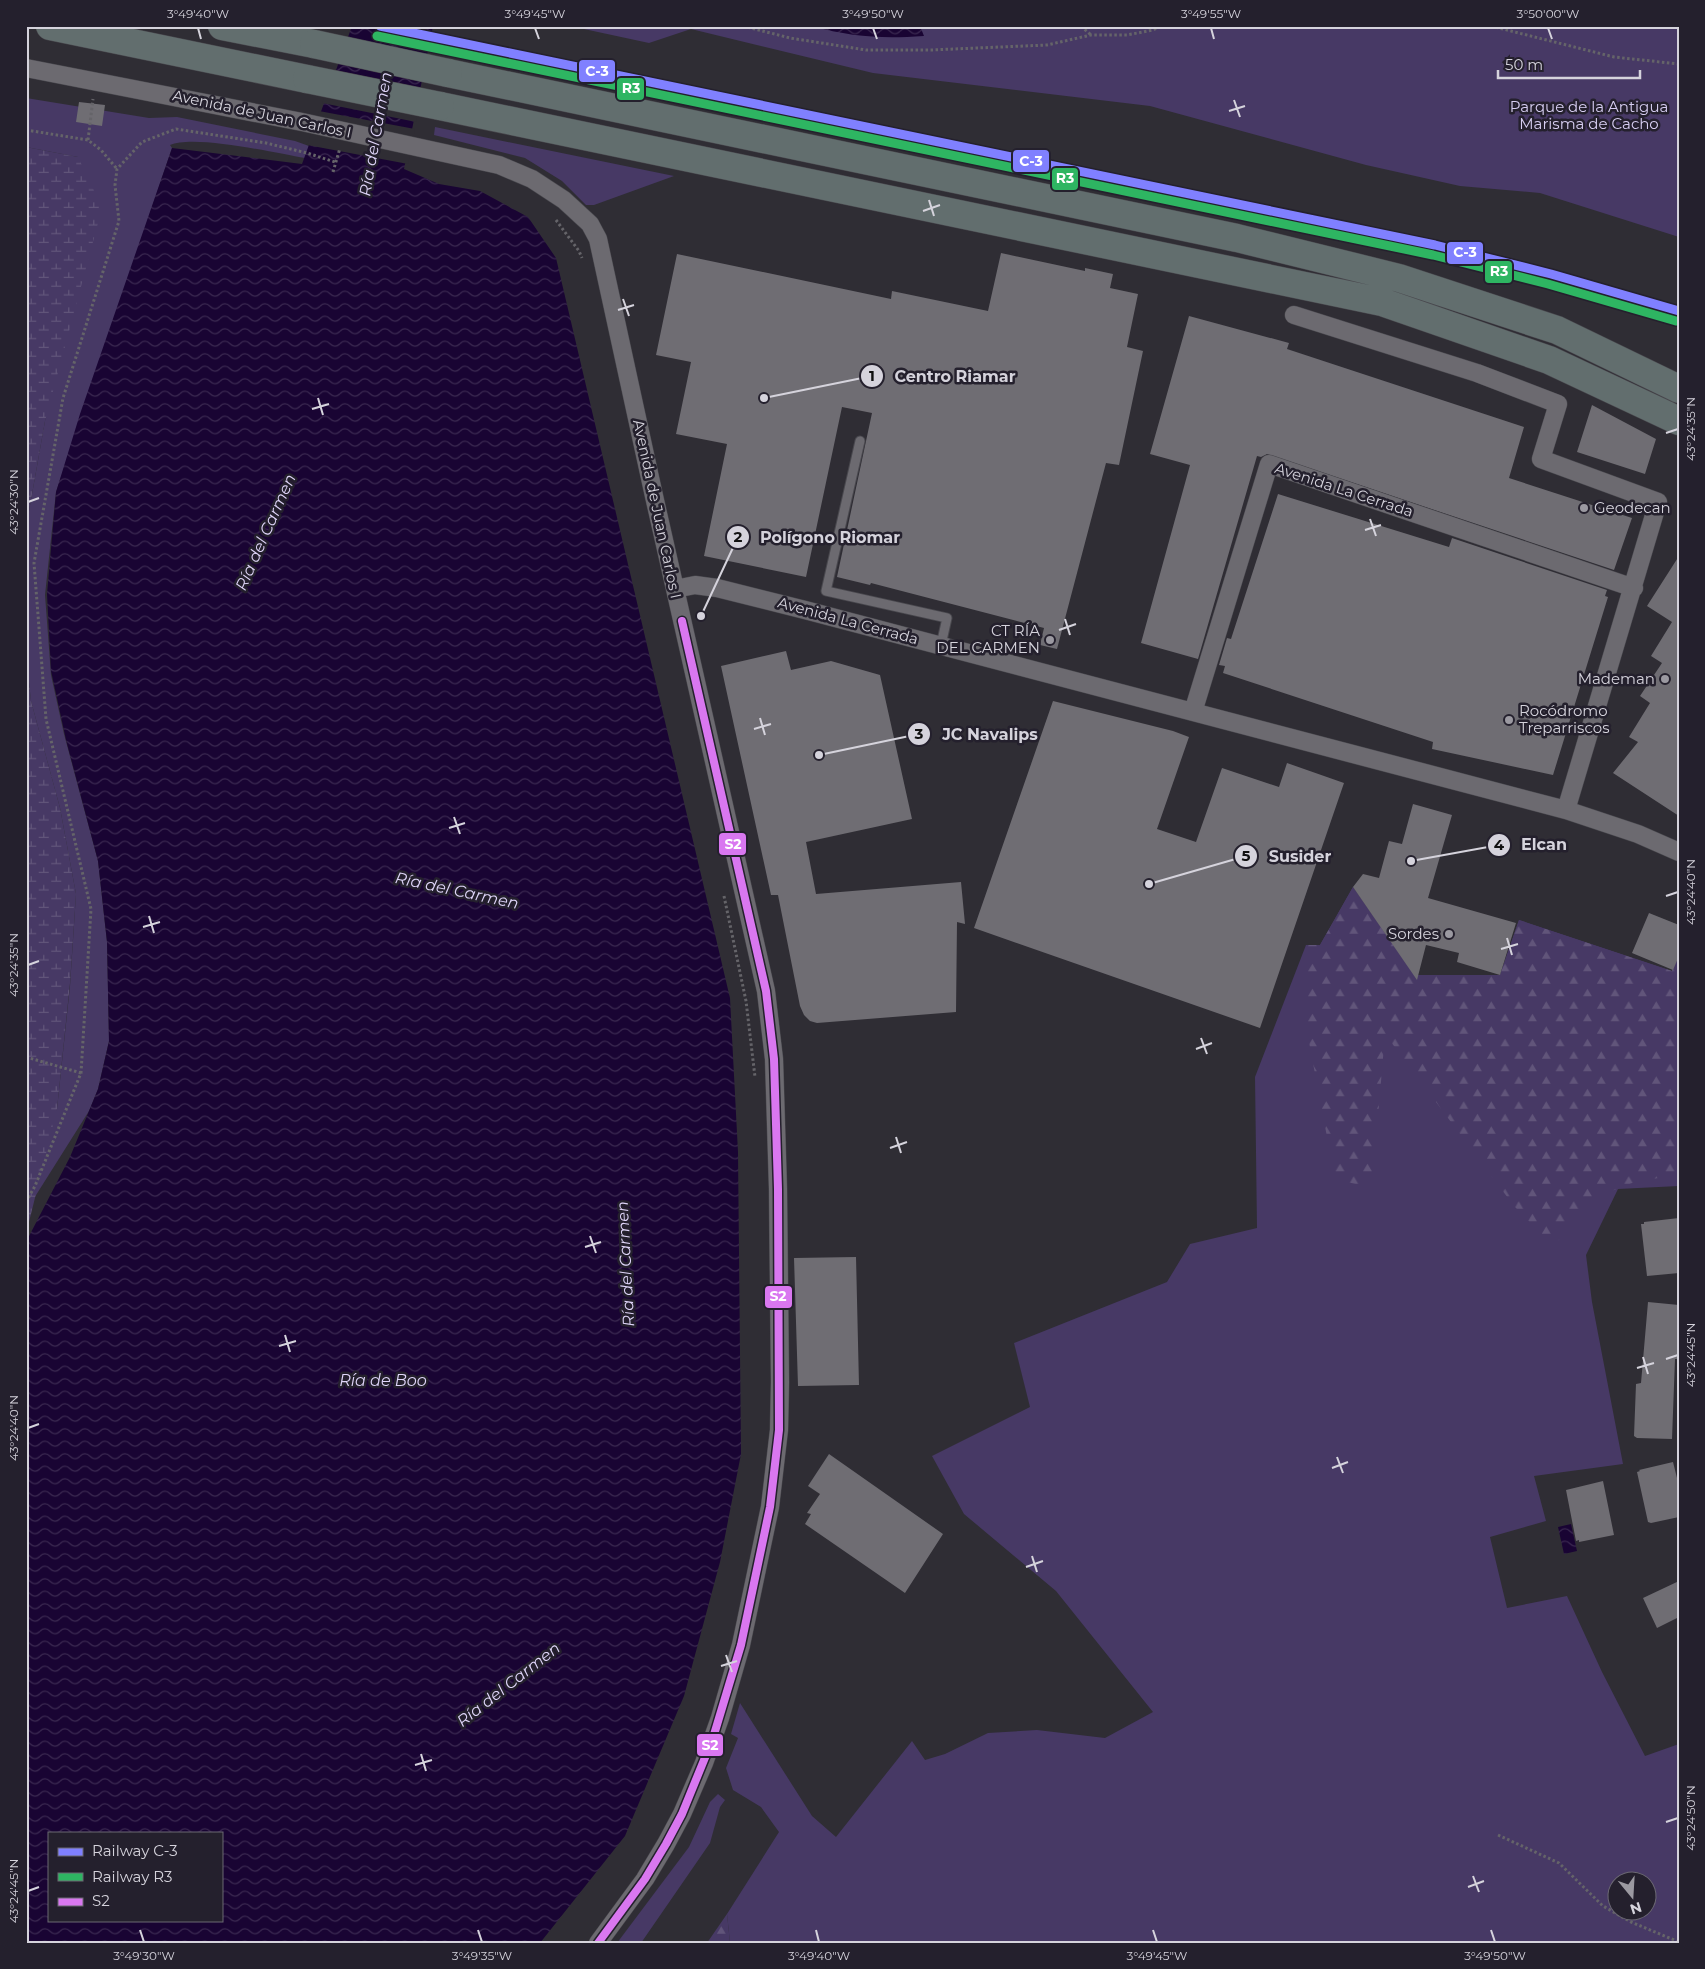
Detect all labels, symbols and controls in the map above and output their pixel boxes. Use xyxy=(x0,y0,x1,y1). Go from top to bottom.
text: 3°49'40"W xyxy=(167,6,229,21)
text: 3°49'45"W xyxy=(505,6,565,21)
text: 3°49'50"W xyxy=(842,6,904,21)
text: 3°49'55"W xyxy=(1181,6,1241,21)
text: 3°50'00"W xyxy=(1517,6,1579,21)
scale bar xyxy=(1498,48,1640,80)
text: 50 m xyxy=(1505,55,1543,74)
line badge: C-3 xyxy=(578,59,616,83)
text: C-3 xyxy=(585,62,609,80)
water label: Ría del Carmen xyxy=(355,71,396,198)
line badge: R3 xyxy=(616,77,645,101)
text: R3 xyxy=(622,79,640,97)
street label: Avenida de Juan Carlos I xyxy=(171,85,353,142)
park label: Parque de la Antigua Marisma de Cacho xyxy=(1510,97,1668,133)
line badge: C-3 xyxy=(1012,149,1050,173)
text: C-3 xyxy=(1019,152,1043,170)
line badge: R3 xyxy=(1051,167,1079,191)
text: R3 xyxy=(1056,169,1074,187)
line badge: C-3 xyxy=(1446,241,1484,265)
text: C-3 xyxy=(1453,243,1477,261)
line badge: R3 xyxy=(1484,260,1513,284)
text: R3 xyxy=(1490,262,1508,280)
callout: Centro Riamar xyxy=(859,361,1025,392)
text: 1 xyxy=(869,366,875,385)
text: Centro Riamar xyxy=(894,367,1016,386)
text: 43°24'35"N xyxy=(1683,397,1698,461)
street label: Avenida de Juan Carlos I xyxy=(629,418,686,600)
street label: Avenida La Cerrada xyxy=(1272,458,1416,521)
text: 43°24'30"N xyxy=(6,469,21,535)
water label: Ría del Carmen xyxy=(231,471,300,593)
place label: Geodecan xyxy=(1594,498,1671,517)
marker: Geodecan xyxy=(1578,502,1590,514)
callout: Polígono Riomar xyxy=(725,522,910,553)
text: 2 xyxy=(734,527,743,546)
text: Polígono Riomar xyxy=(760,528,900,547)
street label: Avenida La Cerrada xyxy=(776,593,920,648)
place label: CT RÍA DEL CARMEN xyxy=(936,621,1040,657)
marker: CT RÍA DEL CARMEN xyxy=(1044,634,1056,646)
place label: Mademan xyxy=(1578,669,1655,688)
marker: Mademan xyxy=(1659,673,1671,685)
place label: Rocódromo Treparriscos xyxy=(1519,701,1609,737)
marker: Rocódromo Treparriscos xyxy=(1503,714,1515,726)
callout: JC Navalips xyxy=(907,719,1047,750)
text: 3 xyxy=(914,724,924,743)
text: JC Navalips xyxy=(941,725,1038,744)
callout: Elcan xyxy=(1486,829,1577,860)
line badge: S2 xyxy=(718,832,747,856)
text: S2 xyxy=(724,835,742,853)
text: 4 xyxy=(1494,835,1505,854)
text: Elcan xyxy=(1521,835,1567,854)
callout: Susider xyxy=(1234,841,1342,872)
text: 5 xyxy=(1242,846,1251,865)
text: Susider xyxy=(1269,847,1331,866)
text: 43°24'40"N xyxy=(1683,859,1698,925)
water label: Ría del Carmen xyxy=(393,868,520,913)
place label: Sordes xyxy=(1388,924,1439,943)
marker: Sordes xyxy=(1443,928,1455,940)
text: 43°24'35"N xyxy=(6,933,21,997)
water label: Ría del Carmen xyxy=(613,1201,638,1327)
line badge: S2 xyxy=(764,1285,793,1309)
text: S2 xyxy=(769,1287,787,1305)
text: 43°24'45"N xyxy=(1683,1323,1698,1387)
water label: Ría de Boo xyxy=(339,1371,427,1390)
text: 43°24'40"N xyxy=(6,1395,21,1461)
water label: Ría del Carmen xyxy=(453,1638,564,1731)
line badge: S2 xyxy=(696,1733,724,1757)
text: S2 xyxy=(701,1736,719,1754)
text: 43°24'50"N xyxy=(1683,1785,1698,1851)
legend xyxy=(48,1832,222,1922)
text: Railway C-3 xyxy=(92,1841,178,1860)
text: 43°24'45"N xyxy=(6,1859,21,1923)
text: Railway R3 xyxy=(92,1867,172,1886)
north arrow xyxy=(1608,1872,1658,1922)
text: S2 xyxy=(92,1891,110,1910)
text: N xyxy=(1628,1898,1644,1919)
text: 3°49'30"W xyxy=(113,1948,175,1963)
text: 3°49'35"W xyxy=(452,1948,512,1963)
text: 3°49'40"W xyxy=(788,1948,850,1963)
text: 3°49'45"W xyxy=(1127,1948,1187,1963)
text: 3°49'50"W xyxy=(1464,1948,1526,1963)

